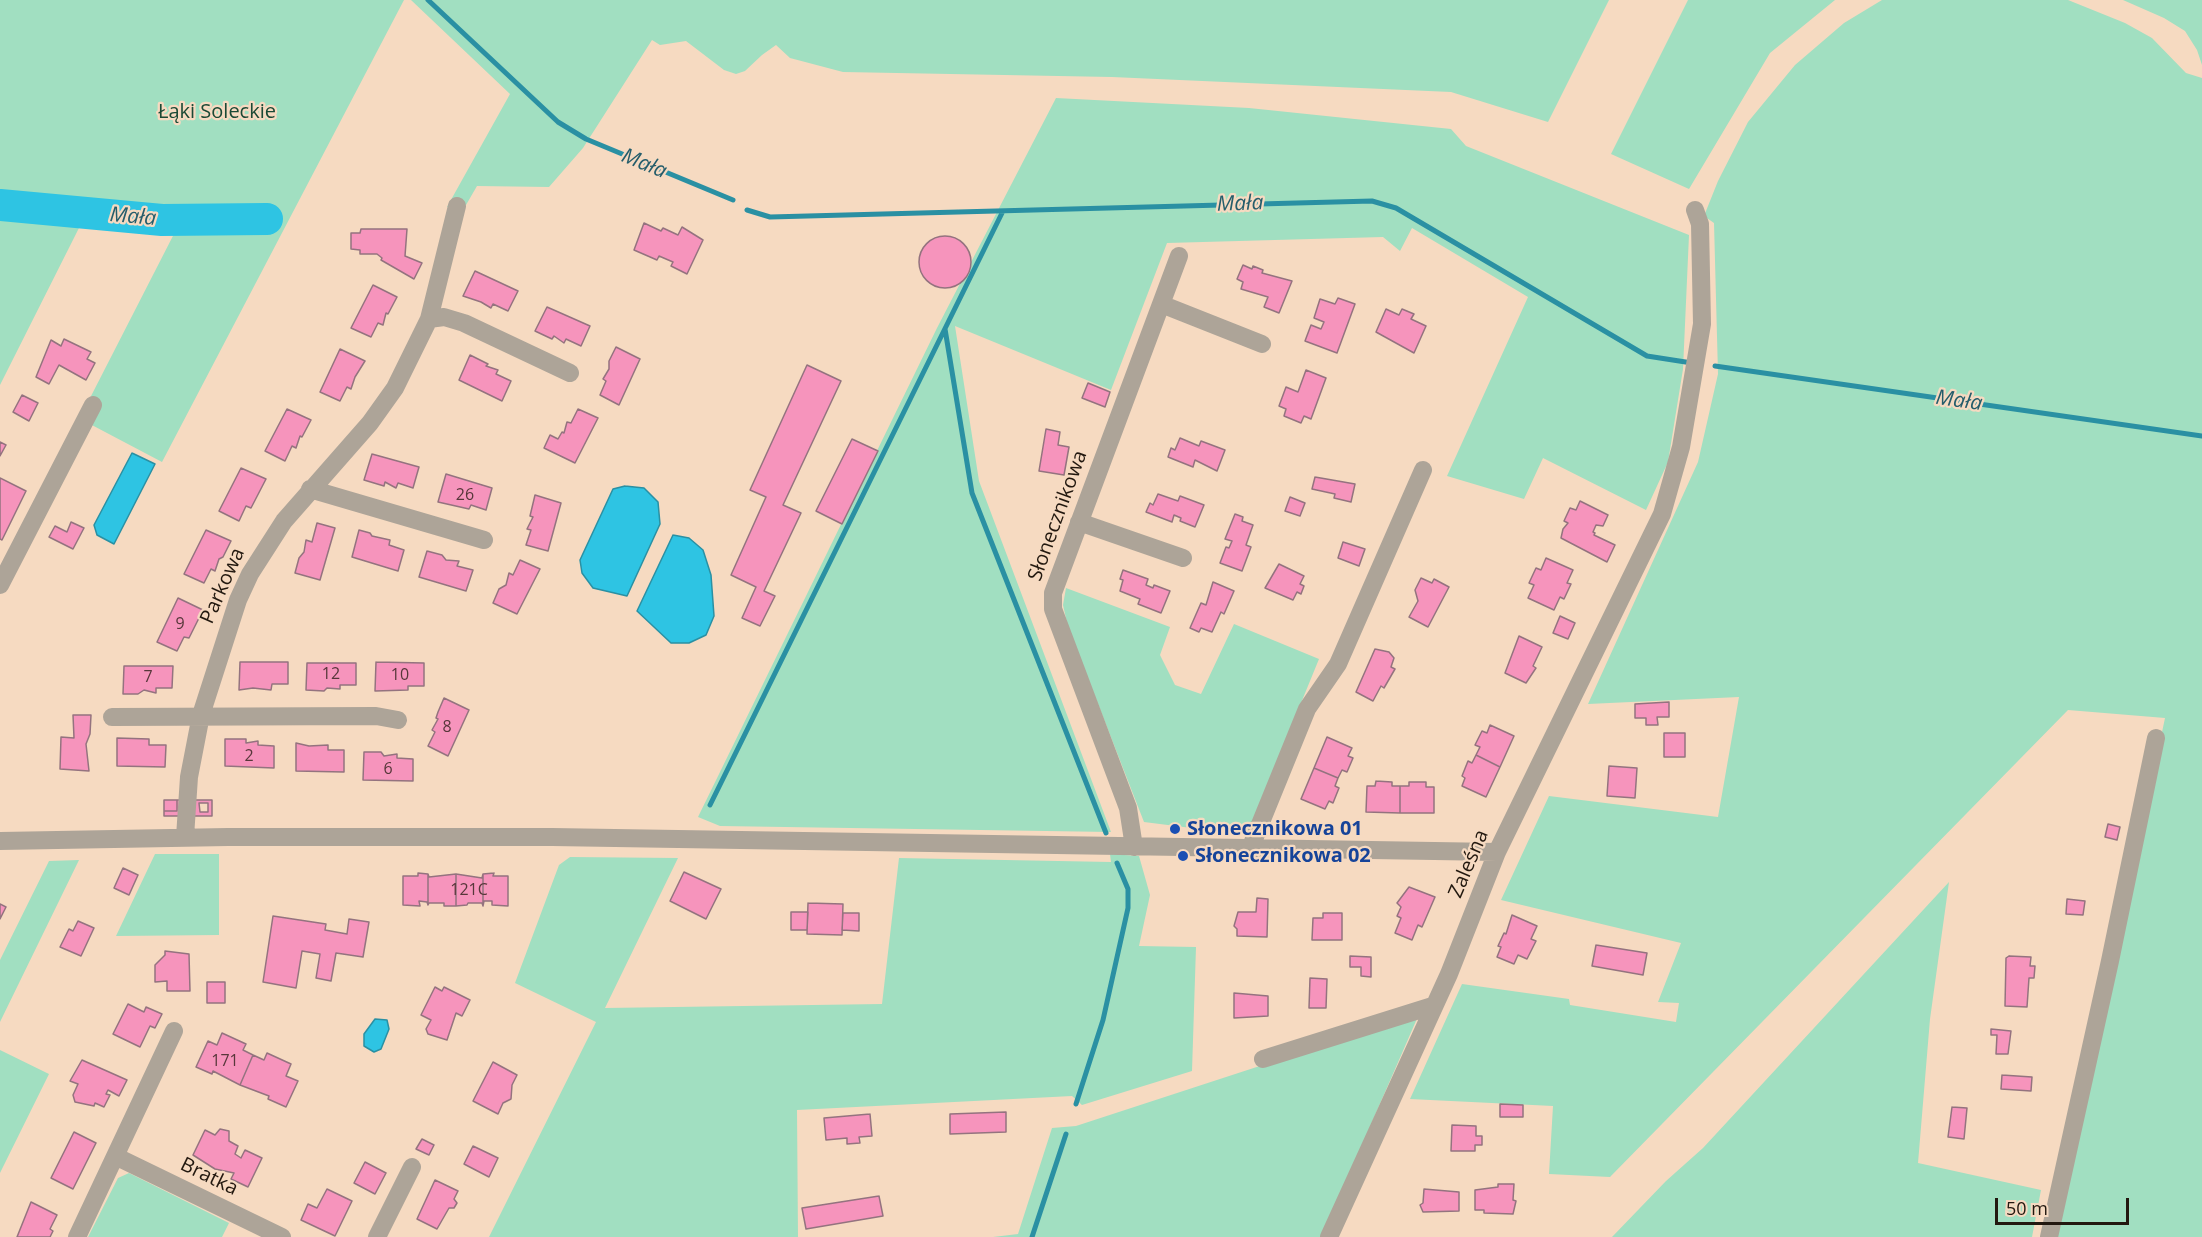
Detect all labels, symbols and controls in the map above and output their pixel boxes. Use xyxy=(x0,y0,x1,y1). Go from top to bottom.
park label: Łąki Soleckie xyxy=(158,100,276,124)
water label: Mała xyxy=(618,144,670,184)
water label: Mała xyxy=(1216,191,1264,217)
water label: Mała xyxy=(109,202,157,232)
water label: Mała xyxy=(1934,385,1984,417)
street label: Słonecznikowa xyxy=(1023,448,1093,584)
house number: 26 xyxy=(456,485,474,505)
street label: Parkowa xyxy=(196,544,250,628)
house number: 9 xyxy=(175,614,185,634)
house number: 12 xyxy=(322,664,340,684)
house number: 10 xyxy=(391,665,409,685)
house number: 7 xyxy=(143,667,153,687)
house number: 8 xyxy=(442,717,452,737)
house number: 2 xyxy=(244,746,254,766)
house number: 6 xyxy=(383,759,393,779)
place label: Słonecznikowa 01 xyxy=(1187,817,1363,841)
marker: Słonecznikowa 01 xyxy=(1168,822,1182,836)
street label: Zaleśna xyxy=(1444,826,1494,902)
place label: Słonecznikowa 02 xyxy=(1195,844,1371,868)
marker: Słonecznikowa 02 xyxy=(1176,849,1190,863)
house number: 121C xyxy=(450,880,488,900)
house number: 171 xyxy=(211,1051,239,1071)
street label: Bratka xyxy=(176,1153,242,1201)
scale bar xyxy=(1998,1186,2132,1224)
text: 50 m xyxy=(2006,1196,2048,1220)

